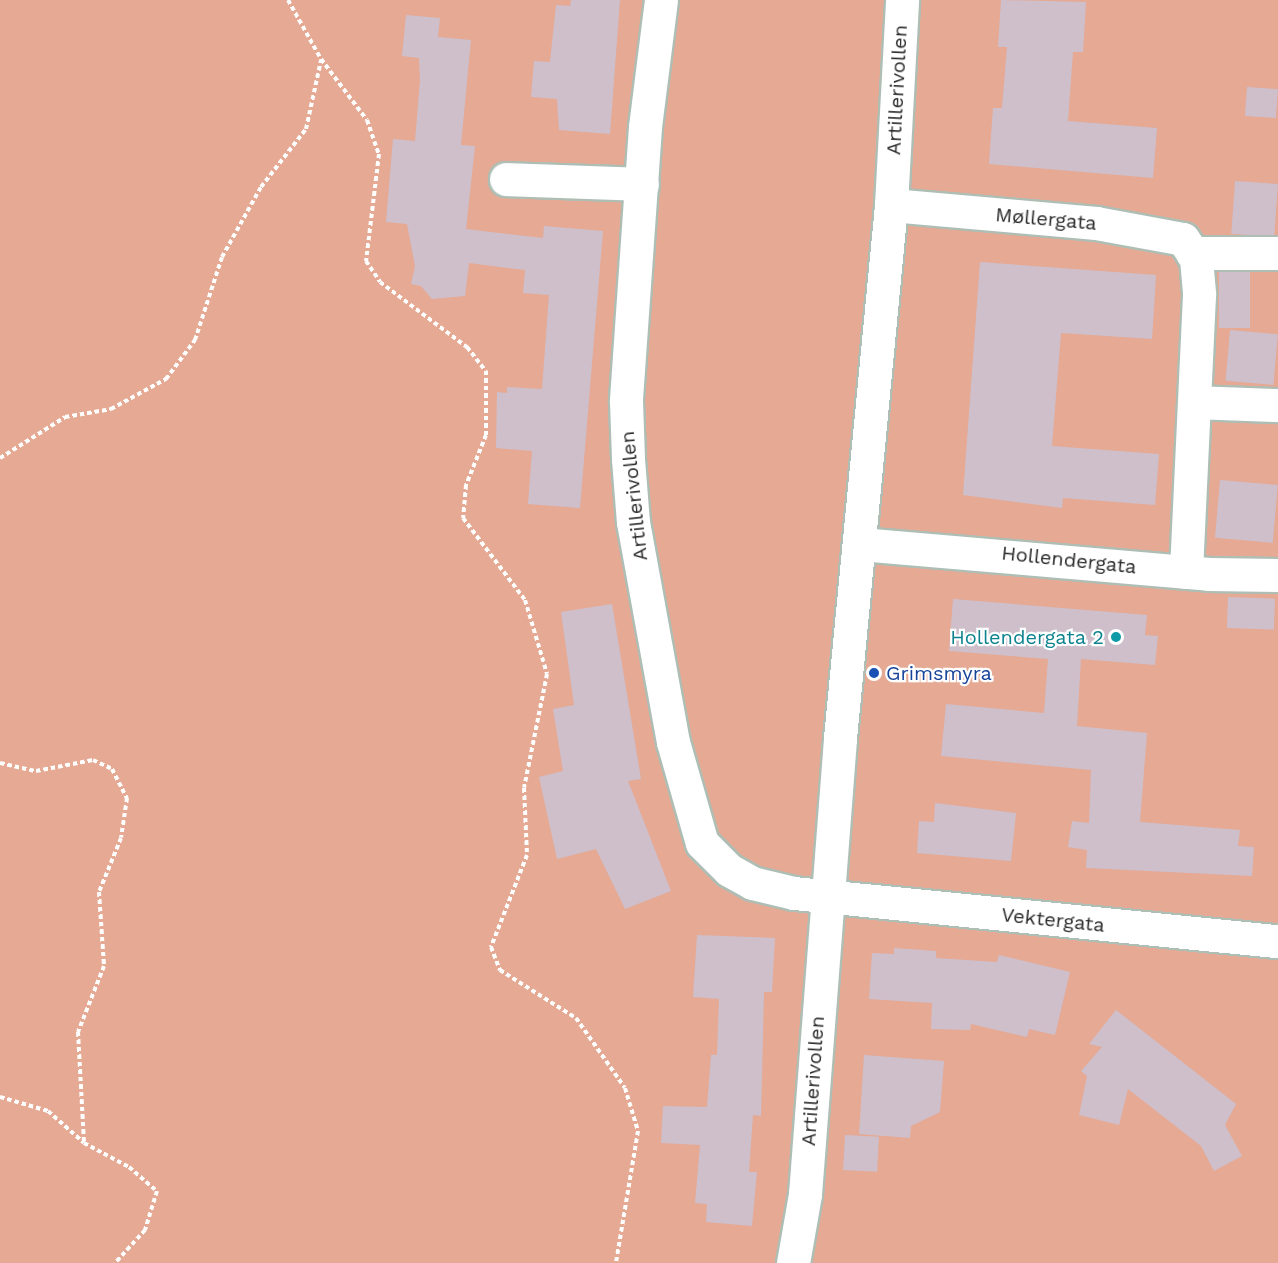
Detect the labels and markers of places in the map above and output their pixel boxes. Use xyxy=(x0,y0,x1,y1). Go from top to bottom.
place label: Hollendergata 2 xyxy=(950,625,1104,649)
marker: Hollendergata 2 xyxy=(1109,630,1123,644)
place label: Grimsmyra xyxy=(886,661,992,685)
marker: Grimsmyra xyxy=(867,666,881,680)

